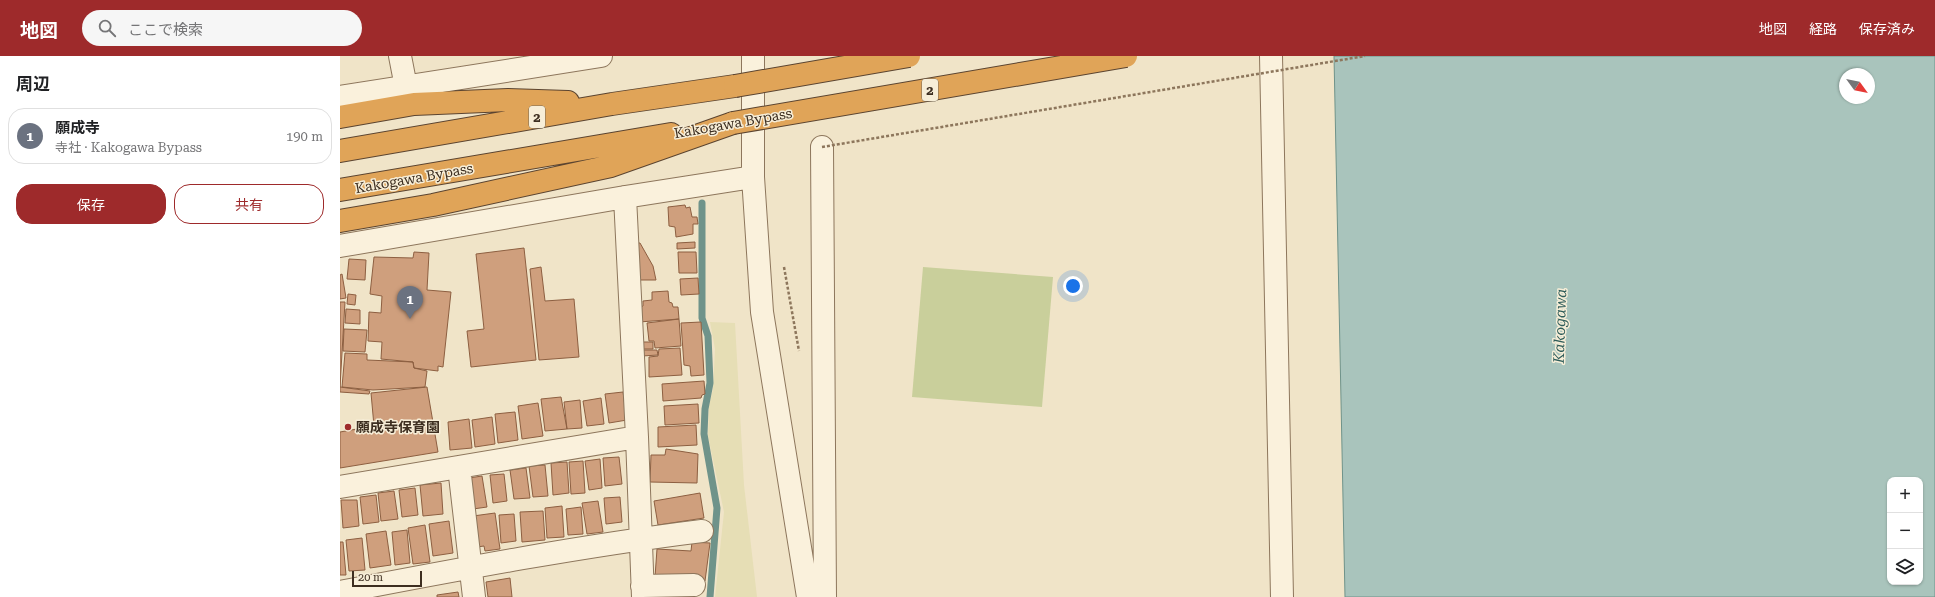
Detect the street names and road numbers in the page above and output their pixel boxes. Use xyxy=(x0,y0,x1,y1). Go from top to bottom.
road number: 2 xyxy=(922,79,938,101)
street label: Kakogawa Bypass xyxy=(673,105,794,141)
road number: 2 xyxy=(529,106,545,128)
street label: Kakogawa Bypass xyxy=(354,160,475,196)

